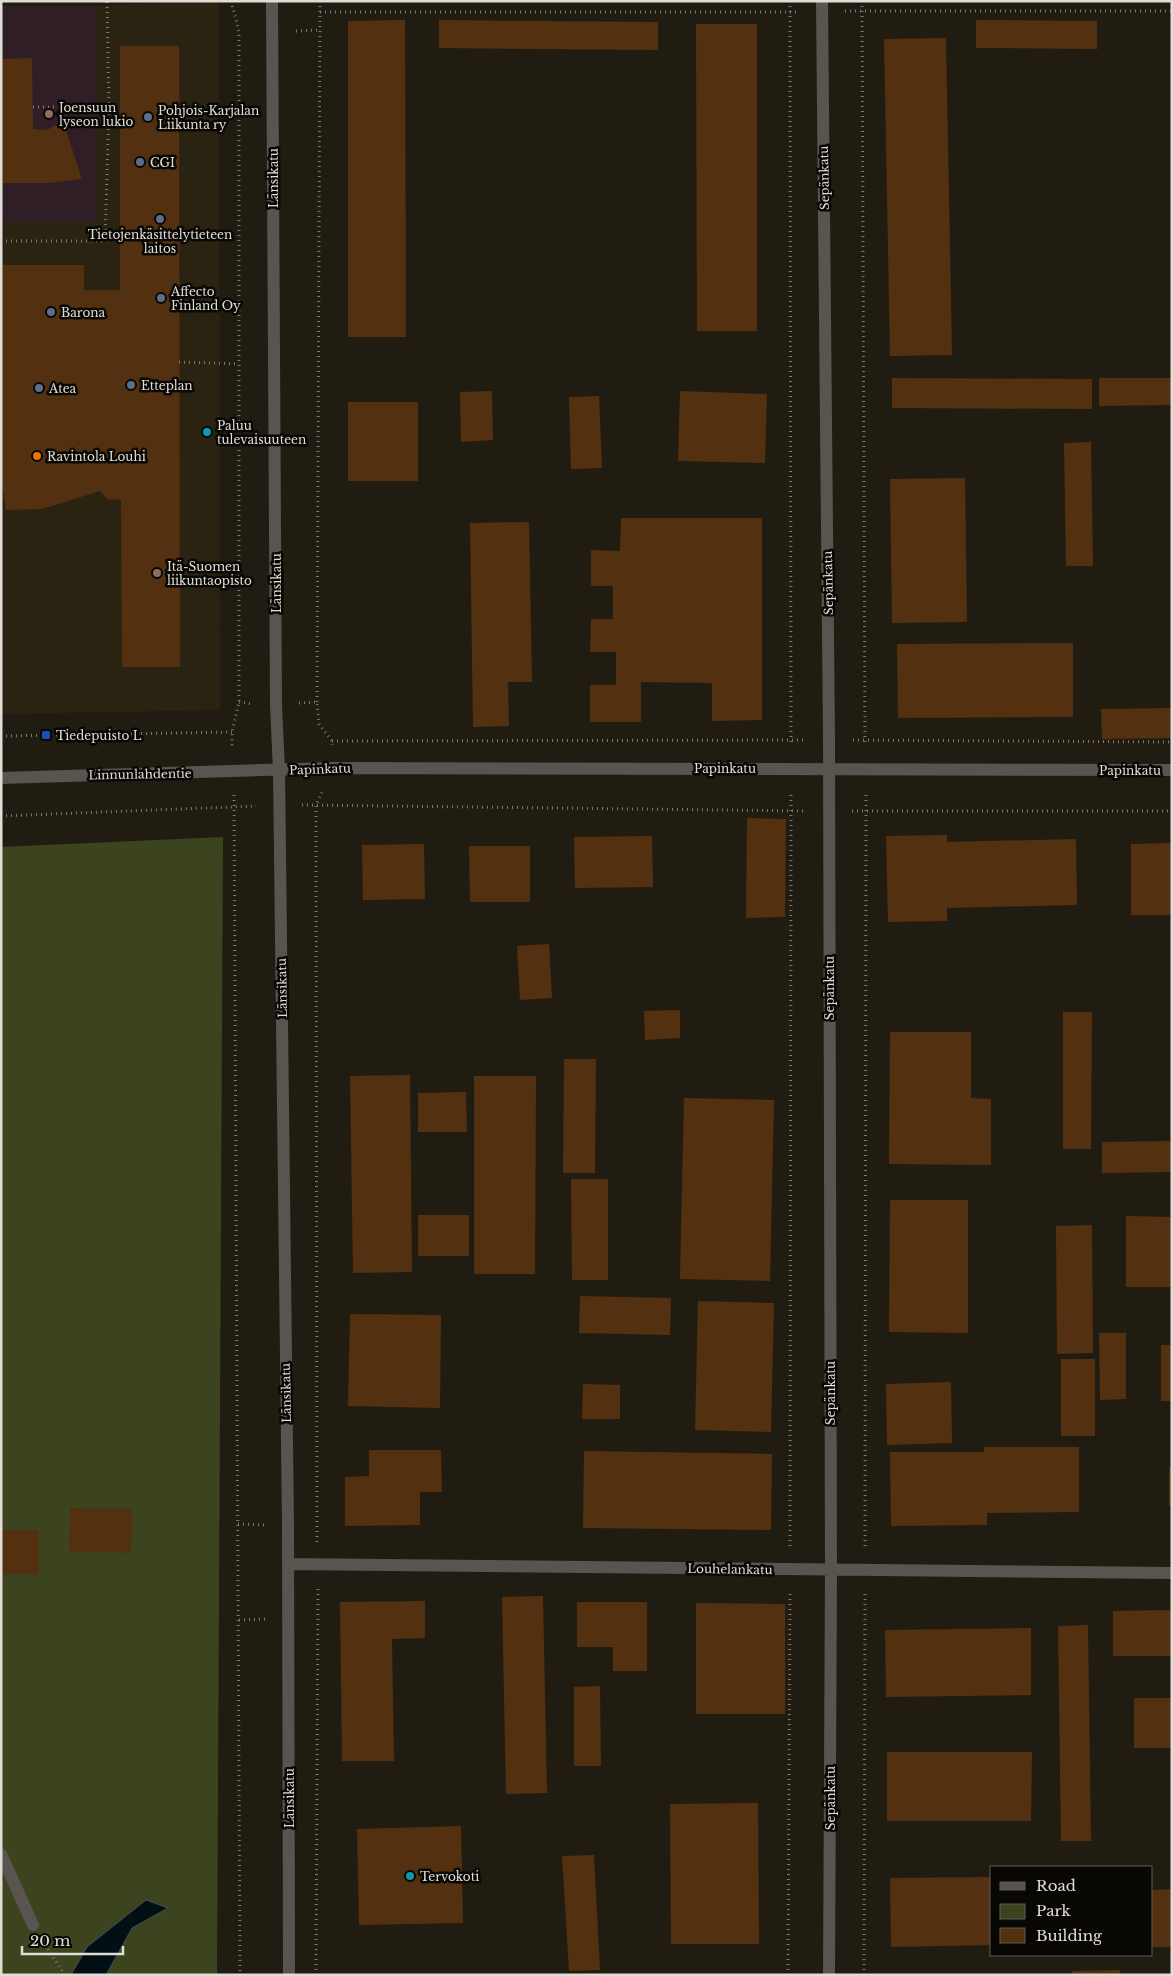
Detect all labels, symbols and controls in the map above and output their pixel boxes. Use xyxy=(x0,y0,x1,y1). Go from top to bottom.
place label: Joensuun lyseon lukio xyxy=(57,100,134,129)
place label: Pohjois-Karjalan Liikunta ry xyxy=(158,103,259,132)
marker: Joensuun lyseon lukio xyxy=(43,108,55,120)
marker: Pohjois-Karjalan Liikunta ry xyxy=(142,111,154,123)
street label: Sepänkatu xyxy=(816,146,832,210)
street label: Länsikatu xyxy=(266,148,281,208)
place label: CGI xyxy=(150,155,175,170)
marker: CGI xyxy=(134,156,146,168)
marker: Tietojenkäsittelytieteen laitos xyxy=(154,213,166,225)
place label: Tietojenkäsittelytieteen laitos xyxy=(88,227,232,256)
place label: Affecto Finland Oy xyxy=(170,284,241,313)
marker: Affecto Finland Oy xyxy=(155,292,167,304)
place label: Barona xyxy=(61,305,106,320)
marker: Barona xyxy=(45,306,57,318)
place label: Etteplan xyxy=(141,378,193,393)
marker: Etteplan xyxy=(125,379,137,391)
place label: Atea xyxy=(48,381,77,396)
marker: Atea xyxy=(33,382,45,394)
place label: Paluu tulevaisuuteen xyxy=(217,418,306,447)
marker: Paluu tulevaisuuteen xyxy=(201,426,213,438)
place label: Ravintola Louhi xyxy=(47,449,146,464)
marker: Ravintola Louhi xyxy=(31,450,43,462)
street label: Sepänkatu xyxy=(820,551,836,615)
street label: Länsikatu xyxy=(269,553,284,613)
place label: Itä-Suomen liikuntaopisto xyxy=(167,559,252,588)
marker: Itä-Suomen liikuntaopisto xyxy=(151,567,163,579)
place label: Tiedepuisto L xyxy=(56,728,142,743)
marker: Tiedepuisto L xyxy=(40,729,52,741)
street label: Papinkatu xyxy=(289,760,351,778)
street label: Papinkatu xyxy=(694,761,756,776)
street label: Papinkatu xyxy=(1099,763,1161,778)
street label: Linnunlahdentie xyxy=(88,766,192,782)
street label: Sepänkatu xyxy=(822,956,837,1020)
street label: Länsikatu xyxy=(274,958,290,1018)
street label: Sepänkatu xyxy=(823,1361,838,1425)
street label: Länsikatu xyxy=(278,1363,294,1423)
street label: Louhelankatu xyxy=(687,1561,773,1577)
street label: Sepänkatu xyxy=(823,1766,838,1830)
street label: Länsikatu xyxy=(282,1768,297,1828)
legend xyxy=(990,1866,1153,1956)
place label: Tervokoti xyxy=(420,1869,479,1884)
marker: Tervokoti xyxy=(404,1870,416,1882)
text: Road xyxy=(1036,1876,1076,1895)
text: Park xyxy=(1036,1901,1072,1920)
scale bar xyxy=(22,1924,124,1956)
text: Building xyxy=(1036,1926,1103,1945)
text: 20 m xyxy=(30,1931,70,1950)

